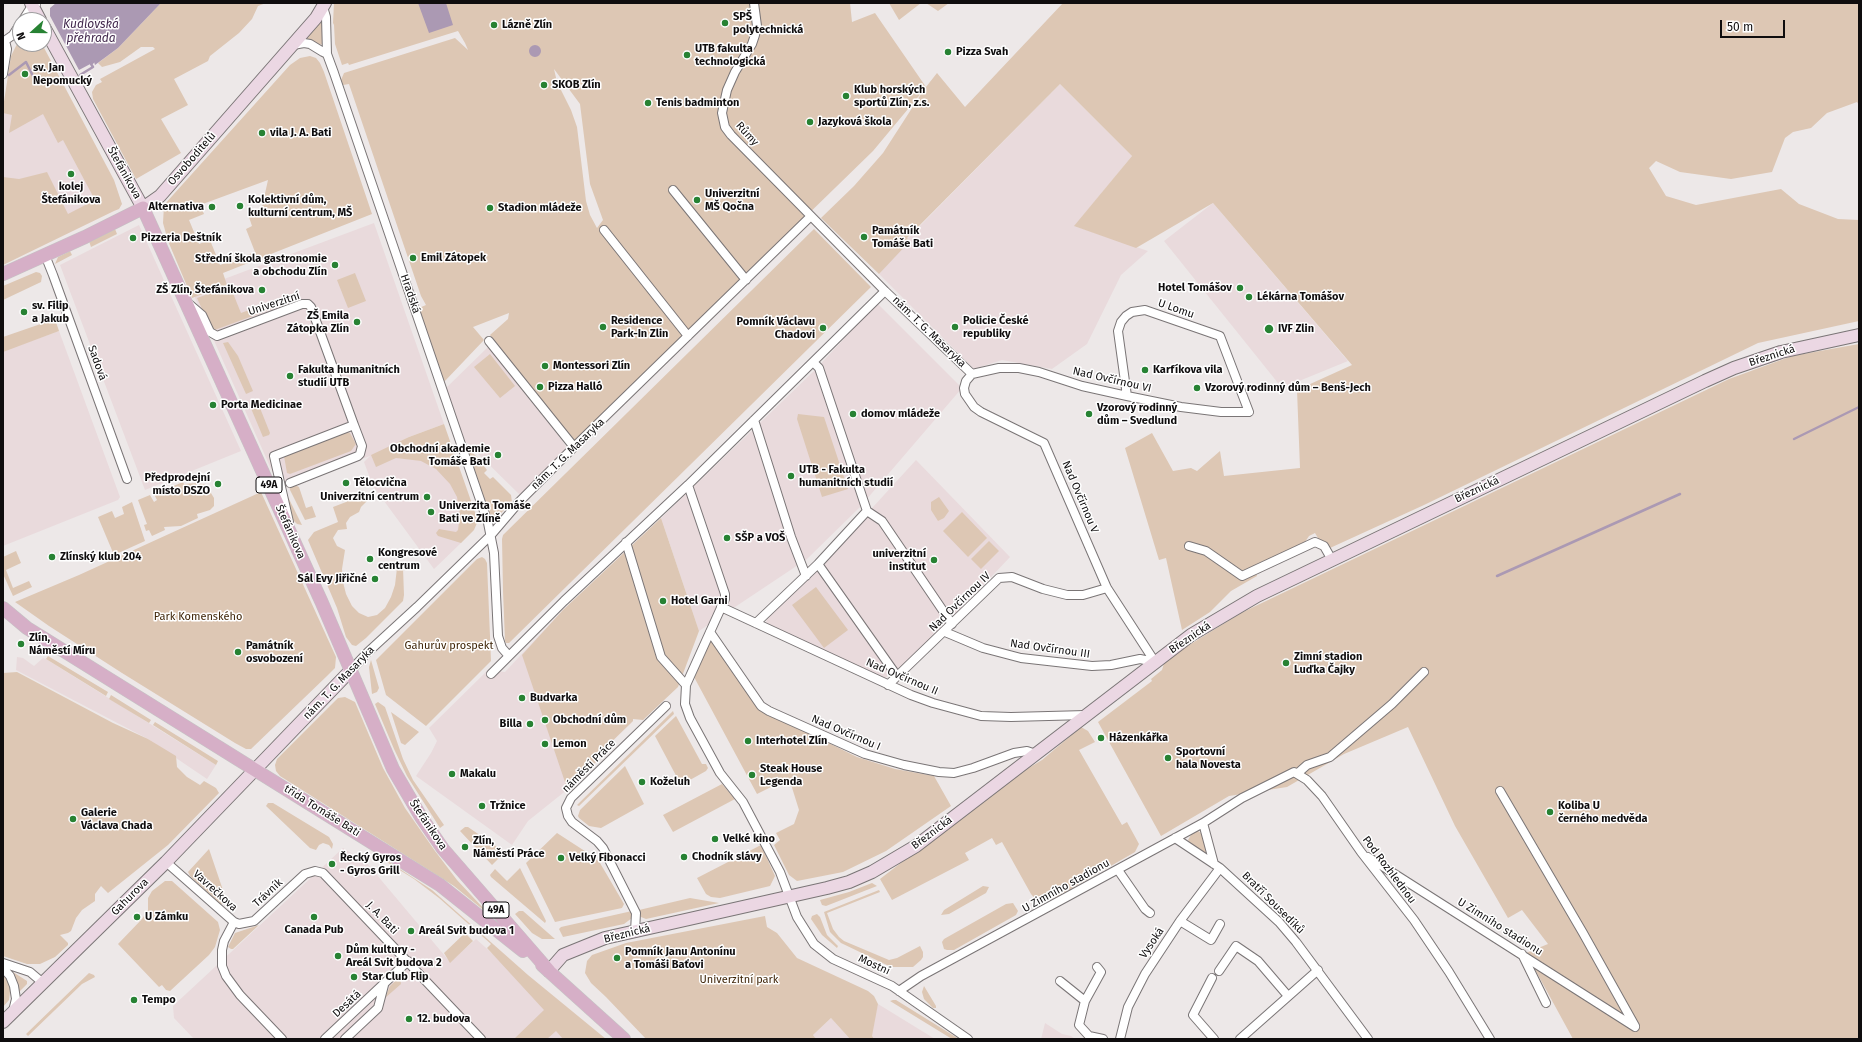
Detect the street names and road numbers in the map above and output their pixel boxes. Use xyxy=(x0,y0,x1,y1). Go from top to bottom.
street label: Růmy xyxy=(733,119,761,149)
street label: Osvoboditelů xyxy=(165,130,219,188)
street label: Štefánikova xyxy=(104,144,144,202)
street label: Hradská xyxy=(397,273,423,315)
street label: Univerzitní xyxy=(246,289,302,319)
street label: nám. T. G. Masaryka xyxy=(890,294,968,370)
street label: U Lomu xyxy=(1156,297,1196,321)
street label: Březnická xyxy=(1747,342,1797,370)
street label: Sadová xyxy=(85,344,109,382)
street label: Nad Ovčírnou VI xyxy=(1071,365,1153,395)
street label: nám. T. G. Masaryka xyxy=(529,416,607,492)
street label: Nad Ovčírnou V xyxy=(1059,459,1101,535)
street label: Březnická xyxy=(1453,474,1501,506)
road number: 49A xyxy=(256,477,282,493)
street label: Štefánikova xyxy=(272,503,308,561)
street label: Nad Ovčírnou IV xyxy=(927,569,993,635)
street label: Březnická xyxy=(1167,619,1213,657)
street label: Nad Ovčírnou III xyxy=(1009,637,1091,661)
street label: nám. T. G. Masaryka xyxy=(301,644,377,722)
street label: Nad Ovčírnou II xyxy=(864,656,940,698)
street label: Nad Ovčírnou I xyxy=(809,712,883,754)
street label: náměstí Práce xyxy=(560,737,618,795)
street label: třída Tomáše Bati xyxy=(281,782,363,840)
street label: Štefánikova xyxy=(406,797,450,853)
street label: Březnická xyxy=(909,813,955,853)
street label: Pod Rozhlednou xyxy=(1359,834,1419,906)
street label: U Zimního stadionu xyxy=(1020,856,1112,916)
street label: Vavrečkova xyxy=(190,868,240,914)
street label: Bratří Sousedíků xyxy=(1239,869,1307,937)
street label: Gahurova xyxy=(109,876,151,918)
street label: Trávník xyxy=(250,876,286,910)
street label: U Zimního stadionu xyxy=(1455,895,1545,959)
street label: J. A. Bati xyxy=(363,899,401,937)
road number: 49A xyxy=(483,902,509,918)
street label: Březnická xyxy=(602,922,652,946)
street label: Vysoká xyxy=(1137,925,1167,961)
street label: Mostní xyxy=(856,952,892,978)
street label: Desátá xyxy=(330,988,364,1020)

